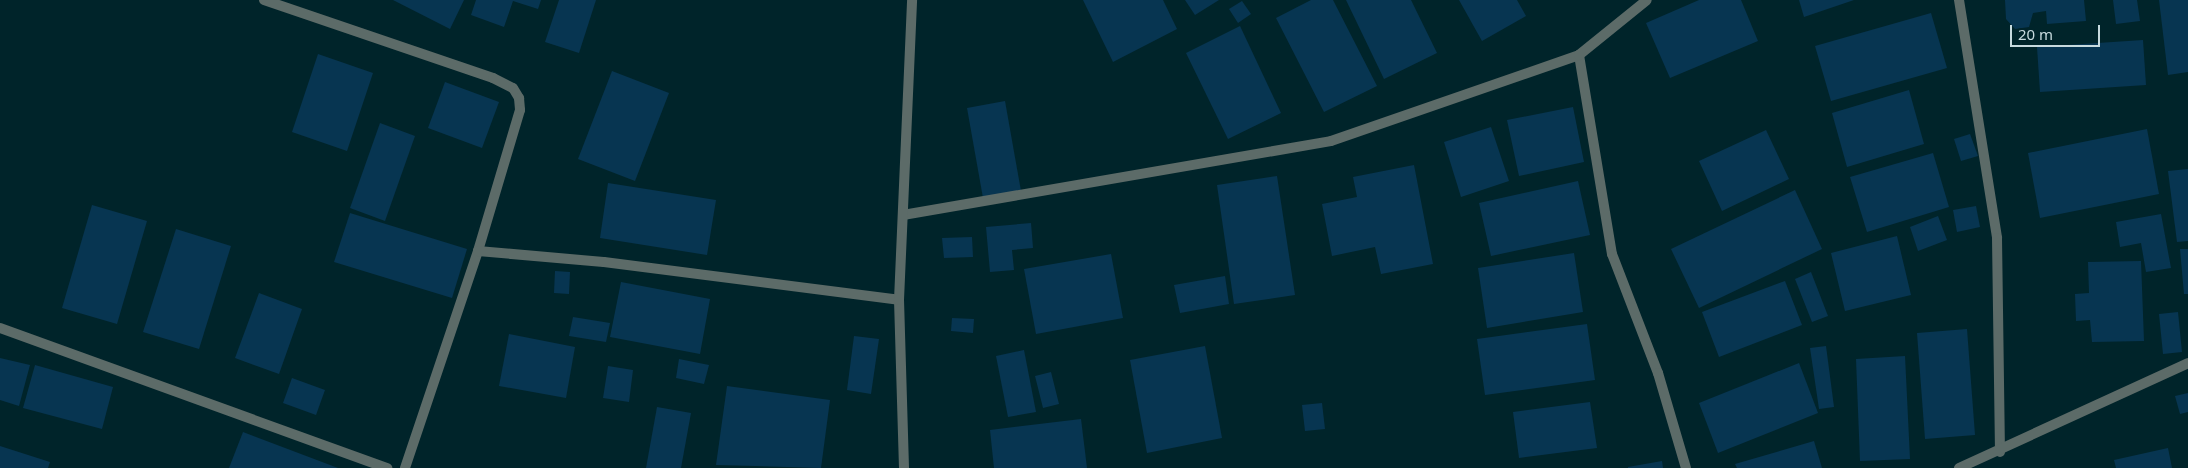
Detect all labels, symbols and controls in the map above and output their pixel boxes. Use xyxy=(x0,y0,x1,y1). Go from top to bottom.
scale bar xyxy=(2013,15,2103,47)
text: 20 m xyxy=(2018,24,2053,44)

